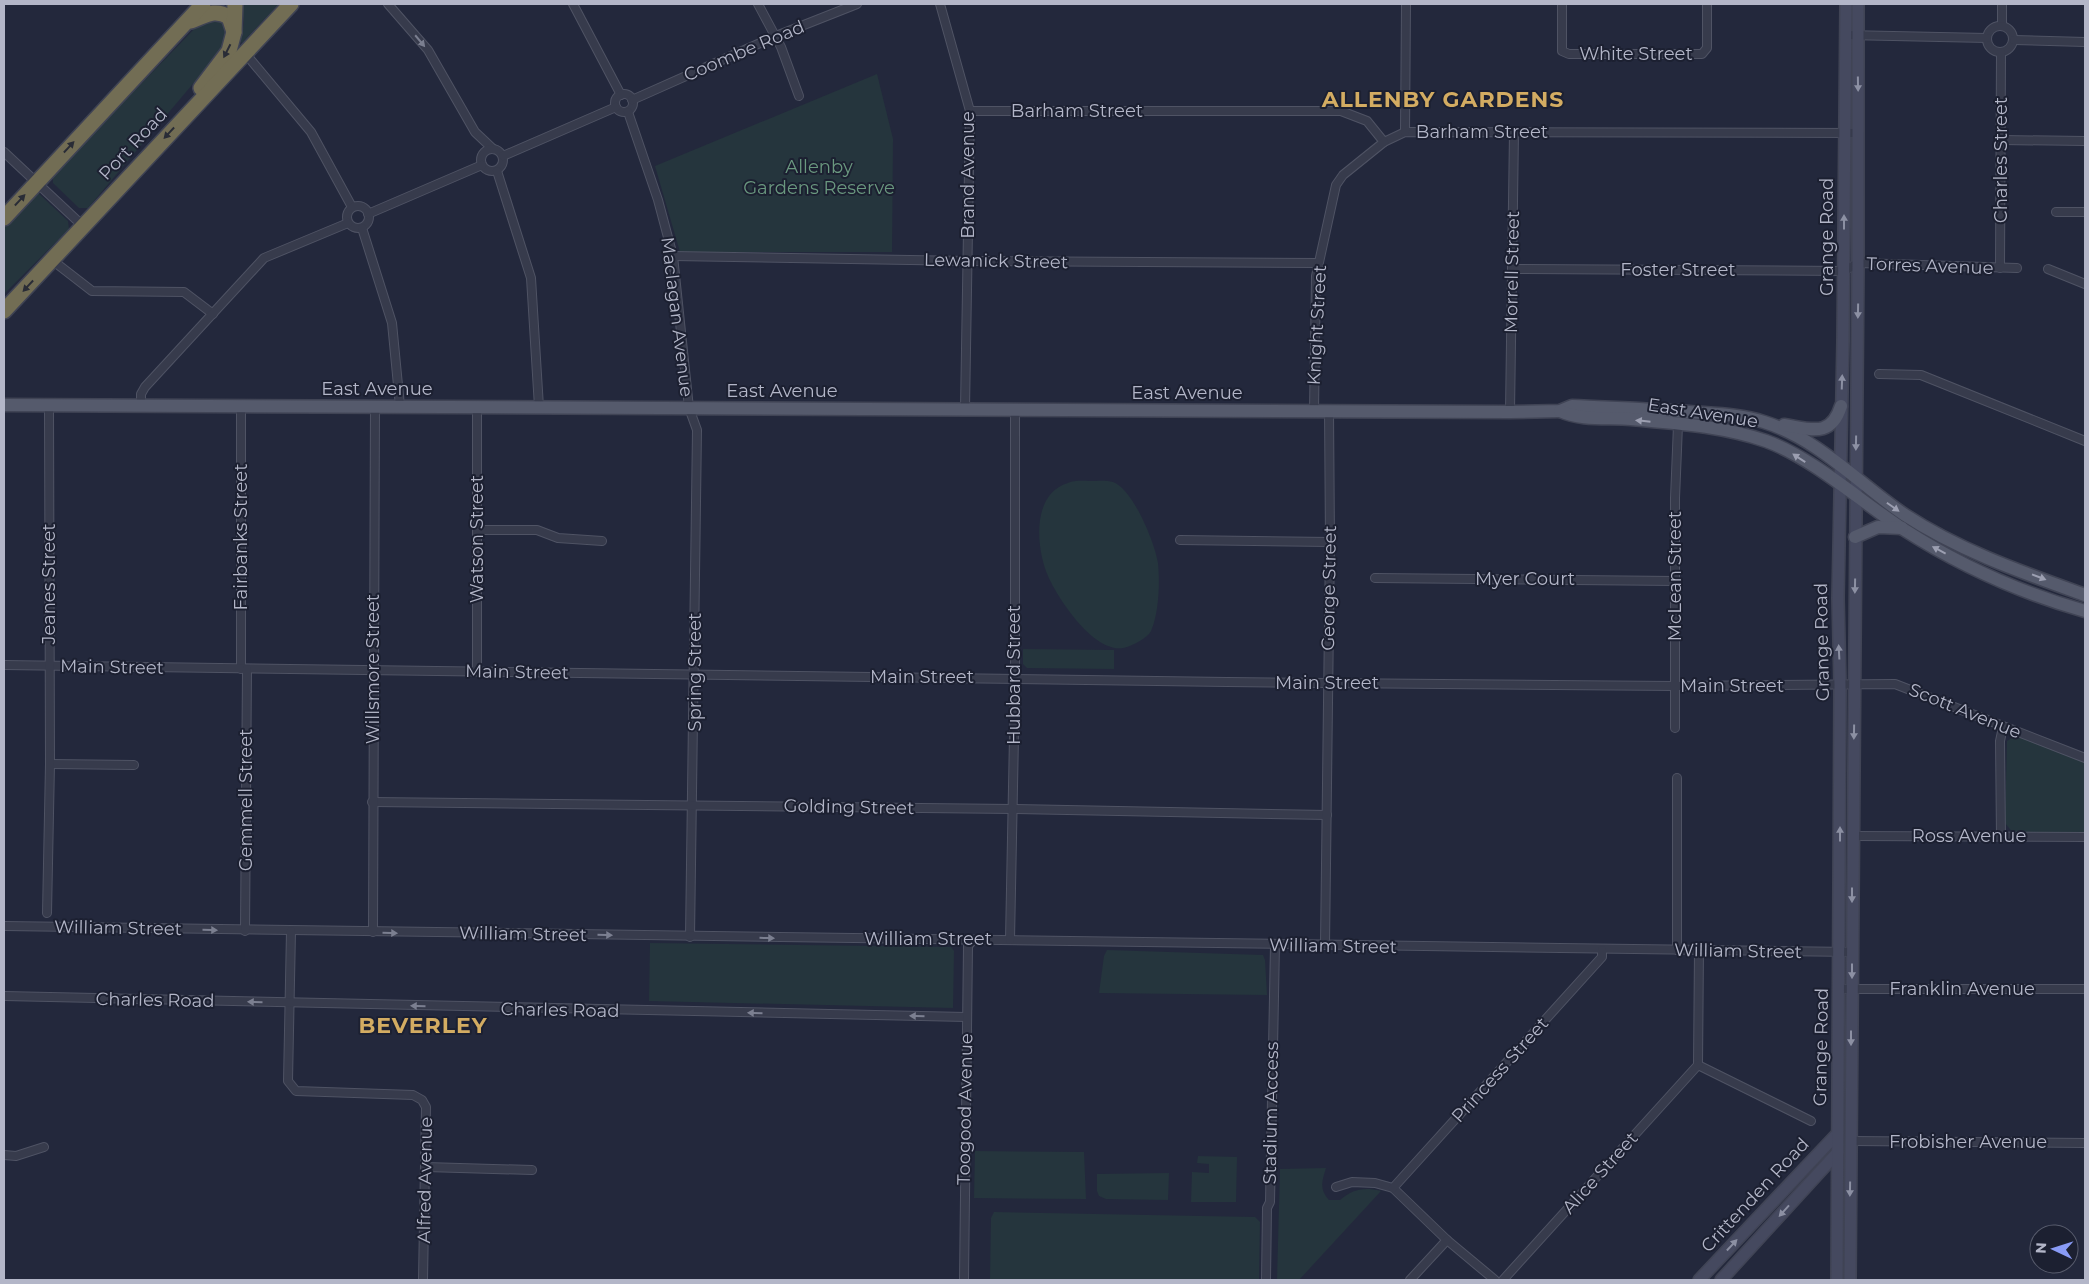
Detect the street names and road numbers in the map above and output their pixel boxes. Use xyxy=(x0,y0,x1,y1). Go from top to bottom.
street label: Coombe Road xyxy=(680,16,808,86)
street label: White Street xyxy=(1579,43,1693,65)
street label: Charles Street xyxy=(1990,97,2012,223)
street label: Barham Street xyxy=(1011,100,1143,122)
street label: Port Road xyxy=(94,103,172,185)
street label: Brand Avenue xyxy=(957,111,979,239)
street label: Barham Street xyxy=(1416,121,1548,143)
street label: Grange Road xyxy=(1816,178,1838,296)
street label: Morrell Street xyxy=(1500,211,1524,333)
street label: Maclagan Avenue xyxy=(656,236,698,398)
street label: Lewanick Street xyxy=(924,249,1068,273)
street label: Torres Avenue xyxy=(1866,253,1994,279)
street label: Foster Street xyxy=(1620,259,1736,281)
street label: Knight Street xyxy=(1303,264,1331,386)
street label: East Avenue xyxy=(321,378,433,400)
street label: East Avenue xyxy=(726,380,838,402)
street label: East Avenue xyxy=(1131,382,1243,404)
street label: East Avenue xyxy=(1646,393,1760,433)
street label: Fairbanks Street xyxy=(230,464,252,610)
street label: Watson Street xyxy=(466,475,488,603)
street label: McLean Street xyxy=(1664,511,1686,641)
street label: Jeanes Street xyxy=(38,523,60,646)
street label: George Street xyxy=(1317,525,1341,651)
street label: Myer Court xyxy=(1475,568,1575,590)
street label: Grange Road xyxy=(1810,583,1834,701)
street label: Willsmore Street xyxy=(362,594,384,744)
street label: Hubbard Street xyxy=(1003,605,1025,745)
street label: Spring Street xyxy=(684,613,706,731)
street label: Main Street xyxy=(60,655,164,679)
street label: Main Street xyxy=(465,660,569,684)
street label: Main Street xyxy=(870,666,974,688)
street label: Main Street xyxy=(1275,672,1379,694)
street label: Main Street xyxy=(1680,675,1784,697)
street label: Scott Avenue xyxy=(1906,678,2025,744)
street label: Gemmell Street xyxy=(235,729,257,871)
street label: Golding Street xyxy=(783,795,915,819)
street label: Ross Avenue xyxy=(1912,825,2026,847)
street label: William Street xyxy=(54,916,182,940)
street label: William Street xyxy=(459,922,587,946)
street label: William Street xyxy=(864,928,992,950)
street label: William Street xyxy=(1269,934,1397,958)
street label: William Street xyxy=(1674,939,1802,963)
street label: Franklin Avenue xyxy=(1889,978,2035,1000)
street label: Charles Road xyxy=(95,988,215,1012)
street label: Grange Road xyxy=(1809,988,1833,1106)
street label: Charles Road xyxy=(500,998,620,1022)
street label: Princess Street xyxy=(1447,1013,1553,1127)
street label: Toogood Avenue xyxy=(953,1033,977,1185)
street label: Stadium Access xyxy=(1259,1041,1283,1185)
street label: Alfred Avenue xyxy=(413,1116,437,1243)
street label: Alice Street xyxy=(1558,1128,1642,1218)
street label: Frobisher Avenue xyxy=(1889,1131,2047,1153)
street label: Crittenden Road xyxy=(1696,1133,1814,1257)

